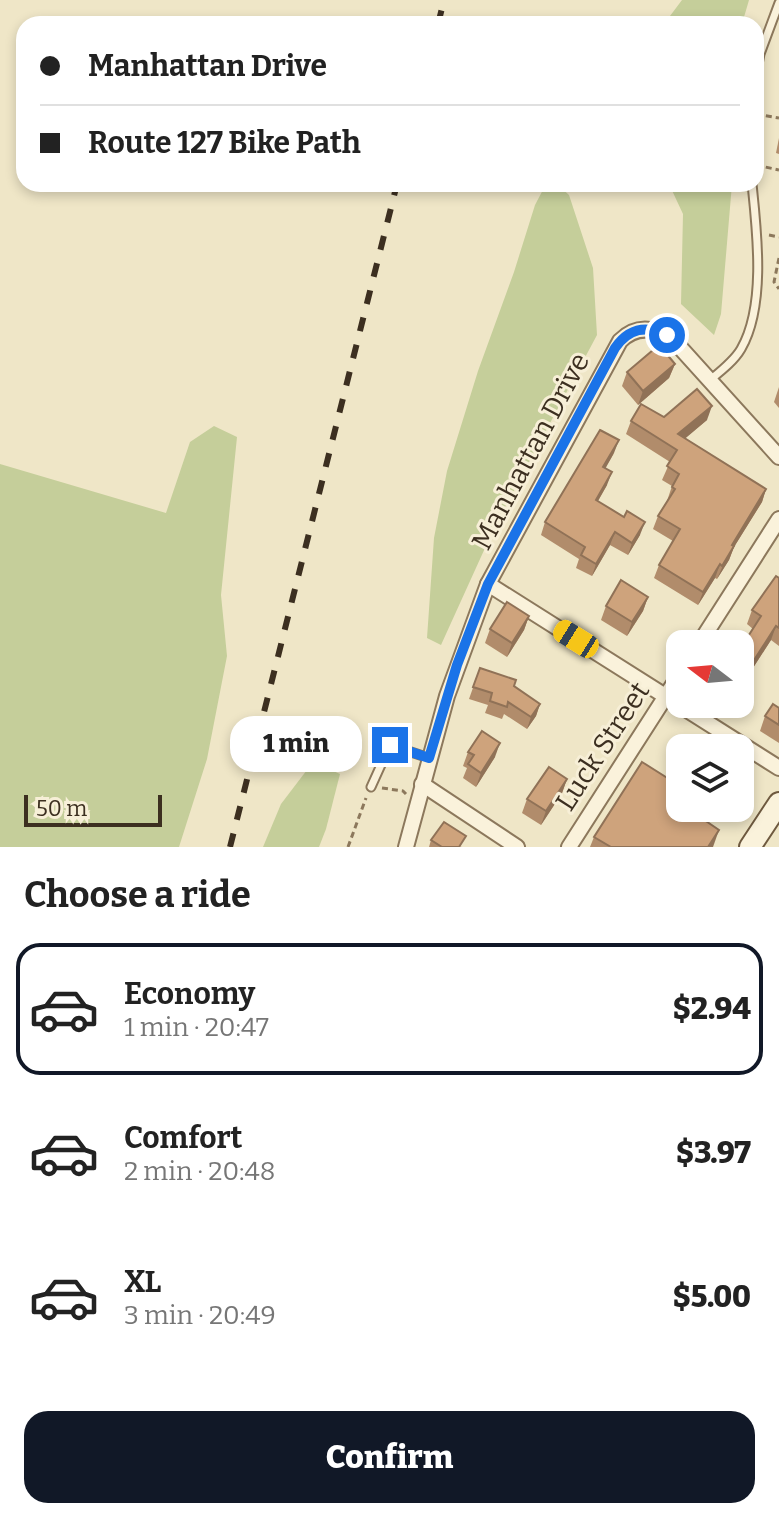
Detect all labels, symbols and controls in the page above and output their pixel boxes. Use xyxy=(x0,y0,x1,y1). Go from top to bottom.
text: Manhattan Drive xyxy=(88,48,327,84)
text: Route 127 Bike Path xyxy=(88,125,361,161)
route start xyxy=(649,317,685,353)
street label: Manhattan Drive xyxy=(465,347,596,555)
car xyxy=(549,616,603,662)
north arrow xyxy=(666,630,754,718)
map controls xyxy=(666,630,754,822)
street label: Luck Street xyxy=(549,676,656,817)
callout: 1 min xyxy=(230,717,362,773)
route end xyxy=(372,727,408,763)
text: 1 min xyxy=(263,728,329,759)
button: layers xyxy=(666,734,754,822)
scale bar xyxy=(24,791,162,827)
text: 50 m xyxy=(36,795,87,822)
text: Choose a ride xyxy=(24,873,251,917)
icon: car xyxy=(28,973,100,1045)
text: Economy xyxy=(124,976,255,1012)
text: $2.94 xyxy=(673,991,751,1027)
text: 1 min · 20:47 xyxy=(124,1012,269,1043)
icon: car xyxy=(28,1117,100,1189)
text: Comfort xyxy=(124,1120,242,1156)
text: $3.97 xyxy=(676,1135,751,1171)
text: 2 min · 20:48 xyxy=(124,1156,275,1187)
icon: car xyxy=(28,1261,100,1333)
text: XL xyxy=(124,1264,161,1300)
text: $5.00 xyxy=(673,1279,751,1315)
text: 3 min · 20:49 xyxy=(124,1300,276,1331)
button: Confirm xyxy=(24,1411,755,1503)

